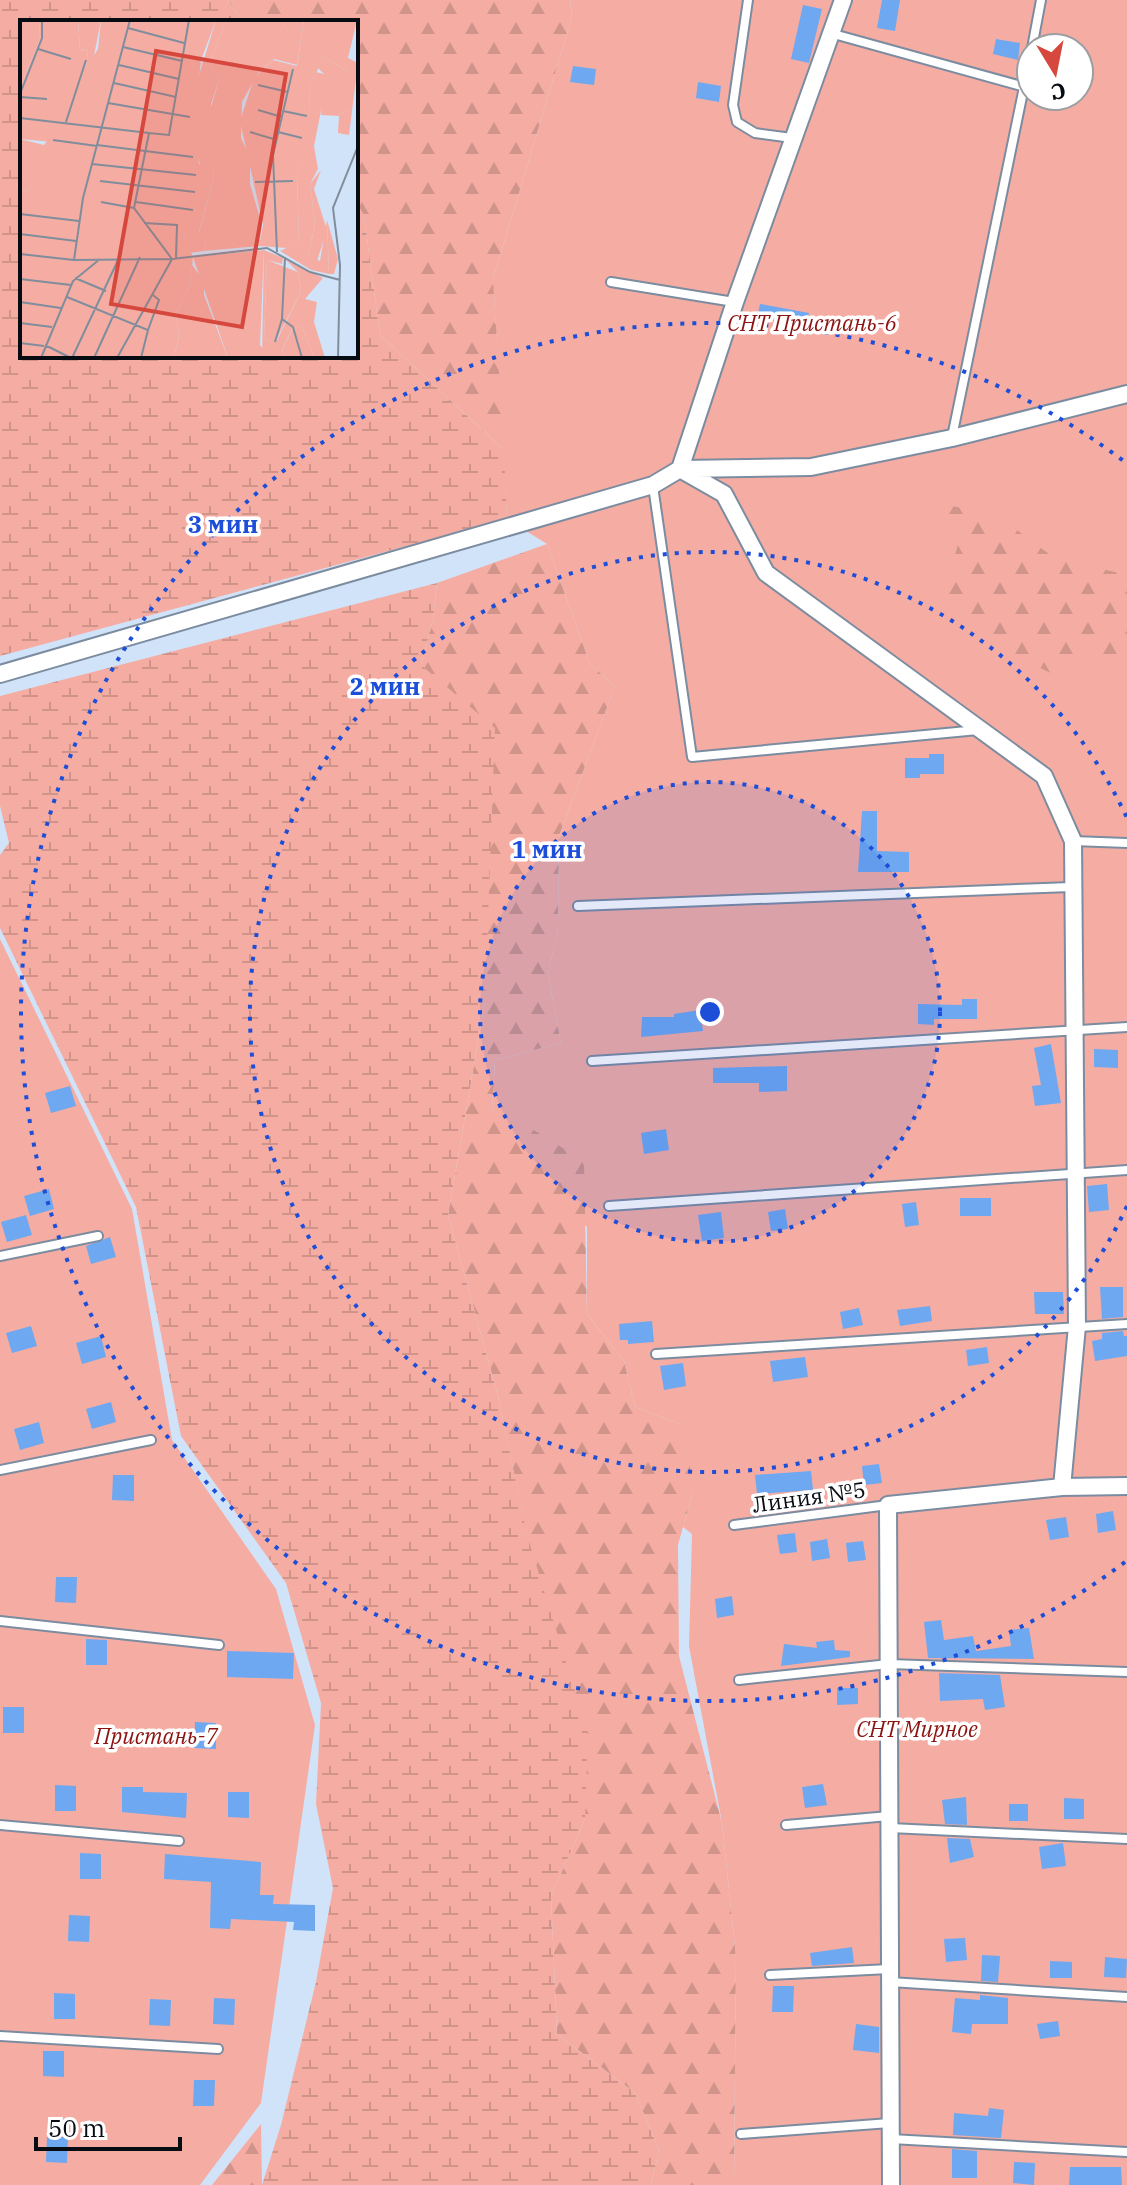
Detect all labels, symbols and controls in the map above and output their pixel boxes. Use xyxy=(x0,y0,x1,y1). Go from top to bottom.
inset map xyxy=(20,20,358,358)
north arrow xyxy=(1015,32,1095,112)
text: С xyxy=(1049,77,1068,108)
park label: СНТ Пристань-6 xyxy=(727,308,897,337)
text: 3 мин xyxy=(188,508,258,540)
text: 2 мин xyxy=(350,670,420,702)
text: 1 мин xyxy=(512,833,582,865)
centre of rings xyxy=(696,998,724,1026)
street label: Линия №5 xyxy=(750,1474,867,1519)
park label: СНТ Мирное xyxy=(856,1714,978,1743)
park label: Пристань-7 xyxy=(94,1721,219,1750)
scale bar xyxy=(36,2101,180,2151)
text: 50 m xyxy=(48,2112,105,2144)

